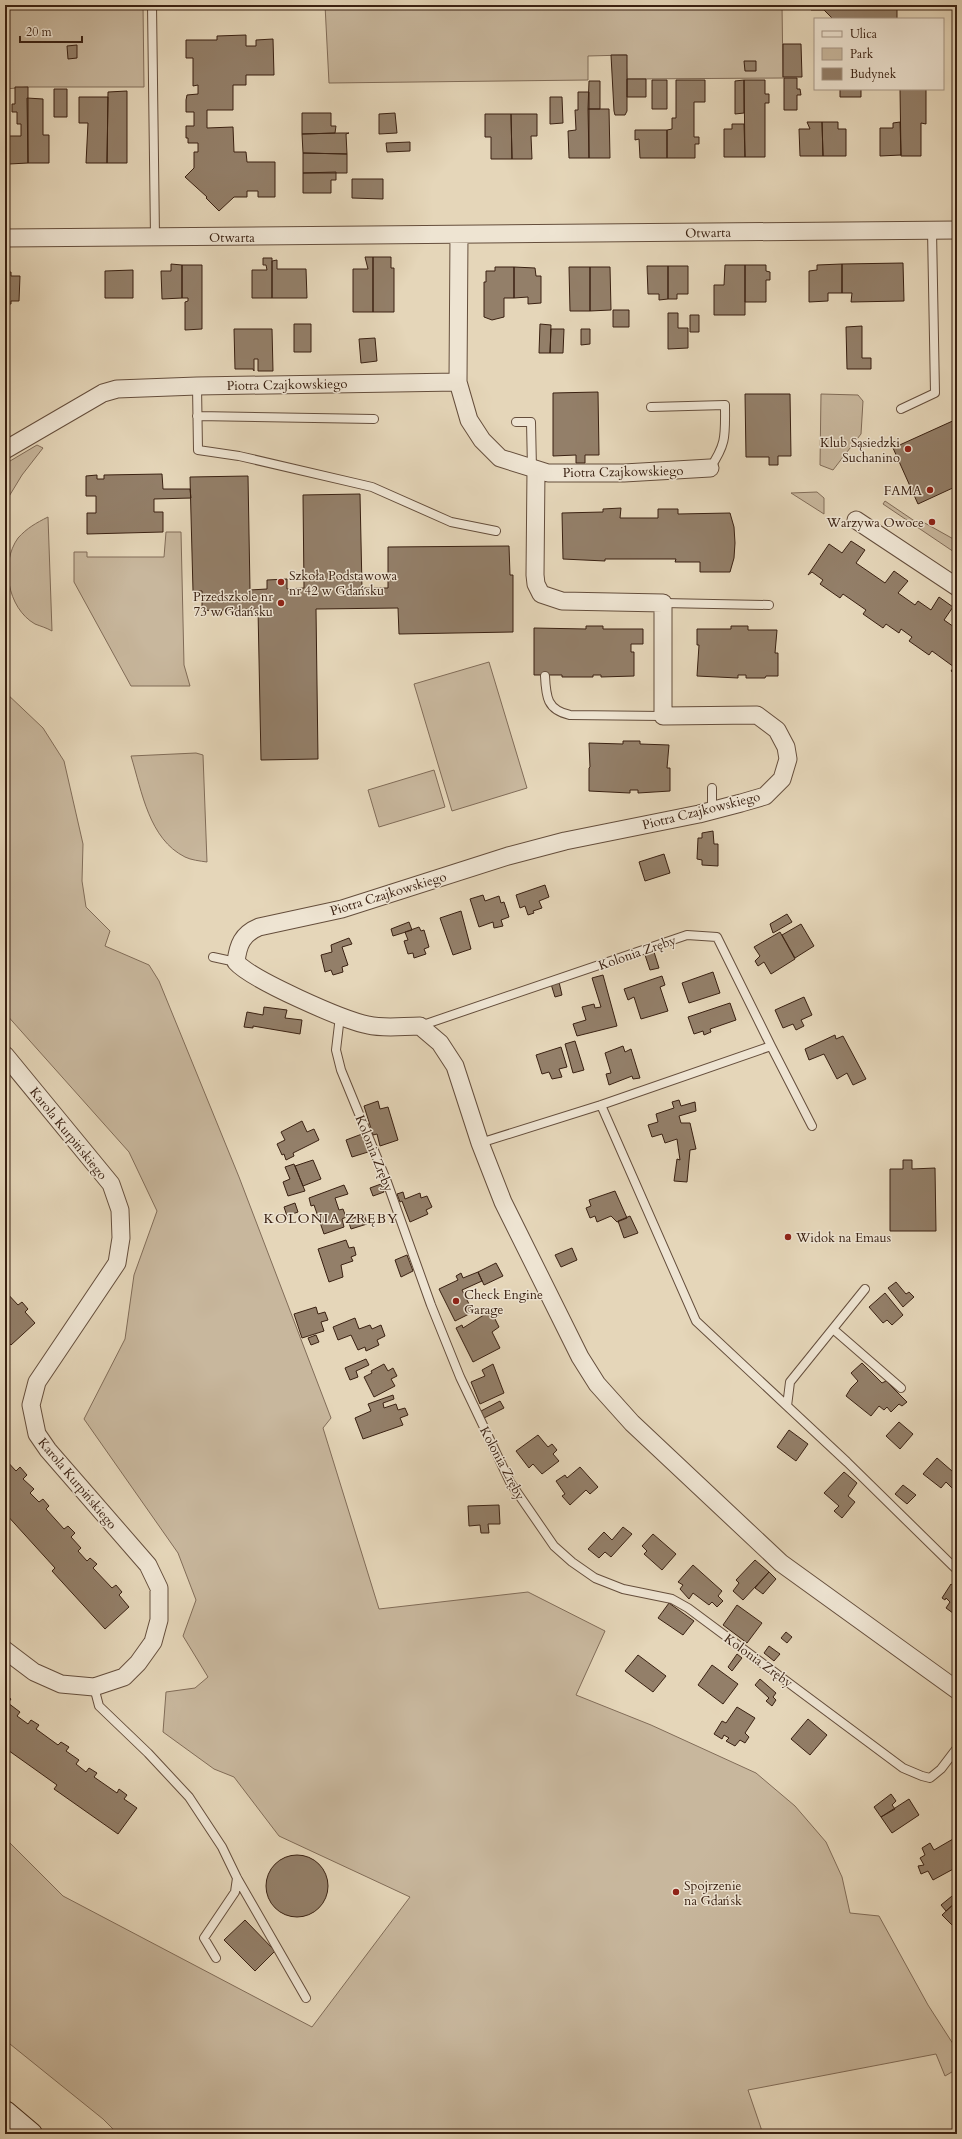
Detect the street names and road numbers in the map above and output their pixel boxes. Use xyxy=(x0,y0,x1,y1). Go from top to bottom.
street label: Otwarta xyxy=(685,224,731,242)
street label: Otwarta xyxy=(209,229,255,247)
street label: Piotra Czajkowskiego xyxy=(226,375,348,395)
street label: Piotra Czajkowskiego xyxy=(562,462,684,482)
street label: Piotra Czajkowskiego xyxy=(640,788,762,834)
street label: Piotra Czajkowskiego xyxy=(328,868,449,920)
street label: Kolonia Zręby xyxy=(596,931,679,975)
street label: Karola Kurpińskiego xyxy=(25,1084,111,1184)
street label: Kolonia Zręby xyxy=(351,1112,398,1194)
street label: Kolonia Zręby xyxy=(475,1424,529,1504)
street label: Karola Kurpińskiego xyxy=(34,1434,121,1533)
street label: Kolonia Zręby xyxy=(720,1630,797,1692)

